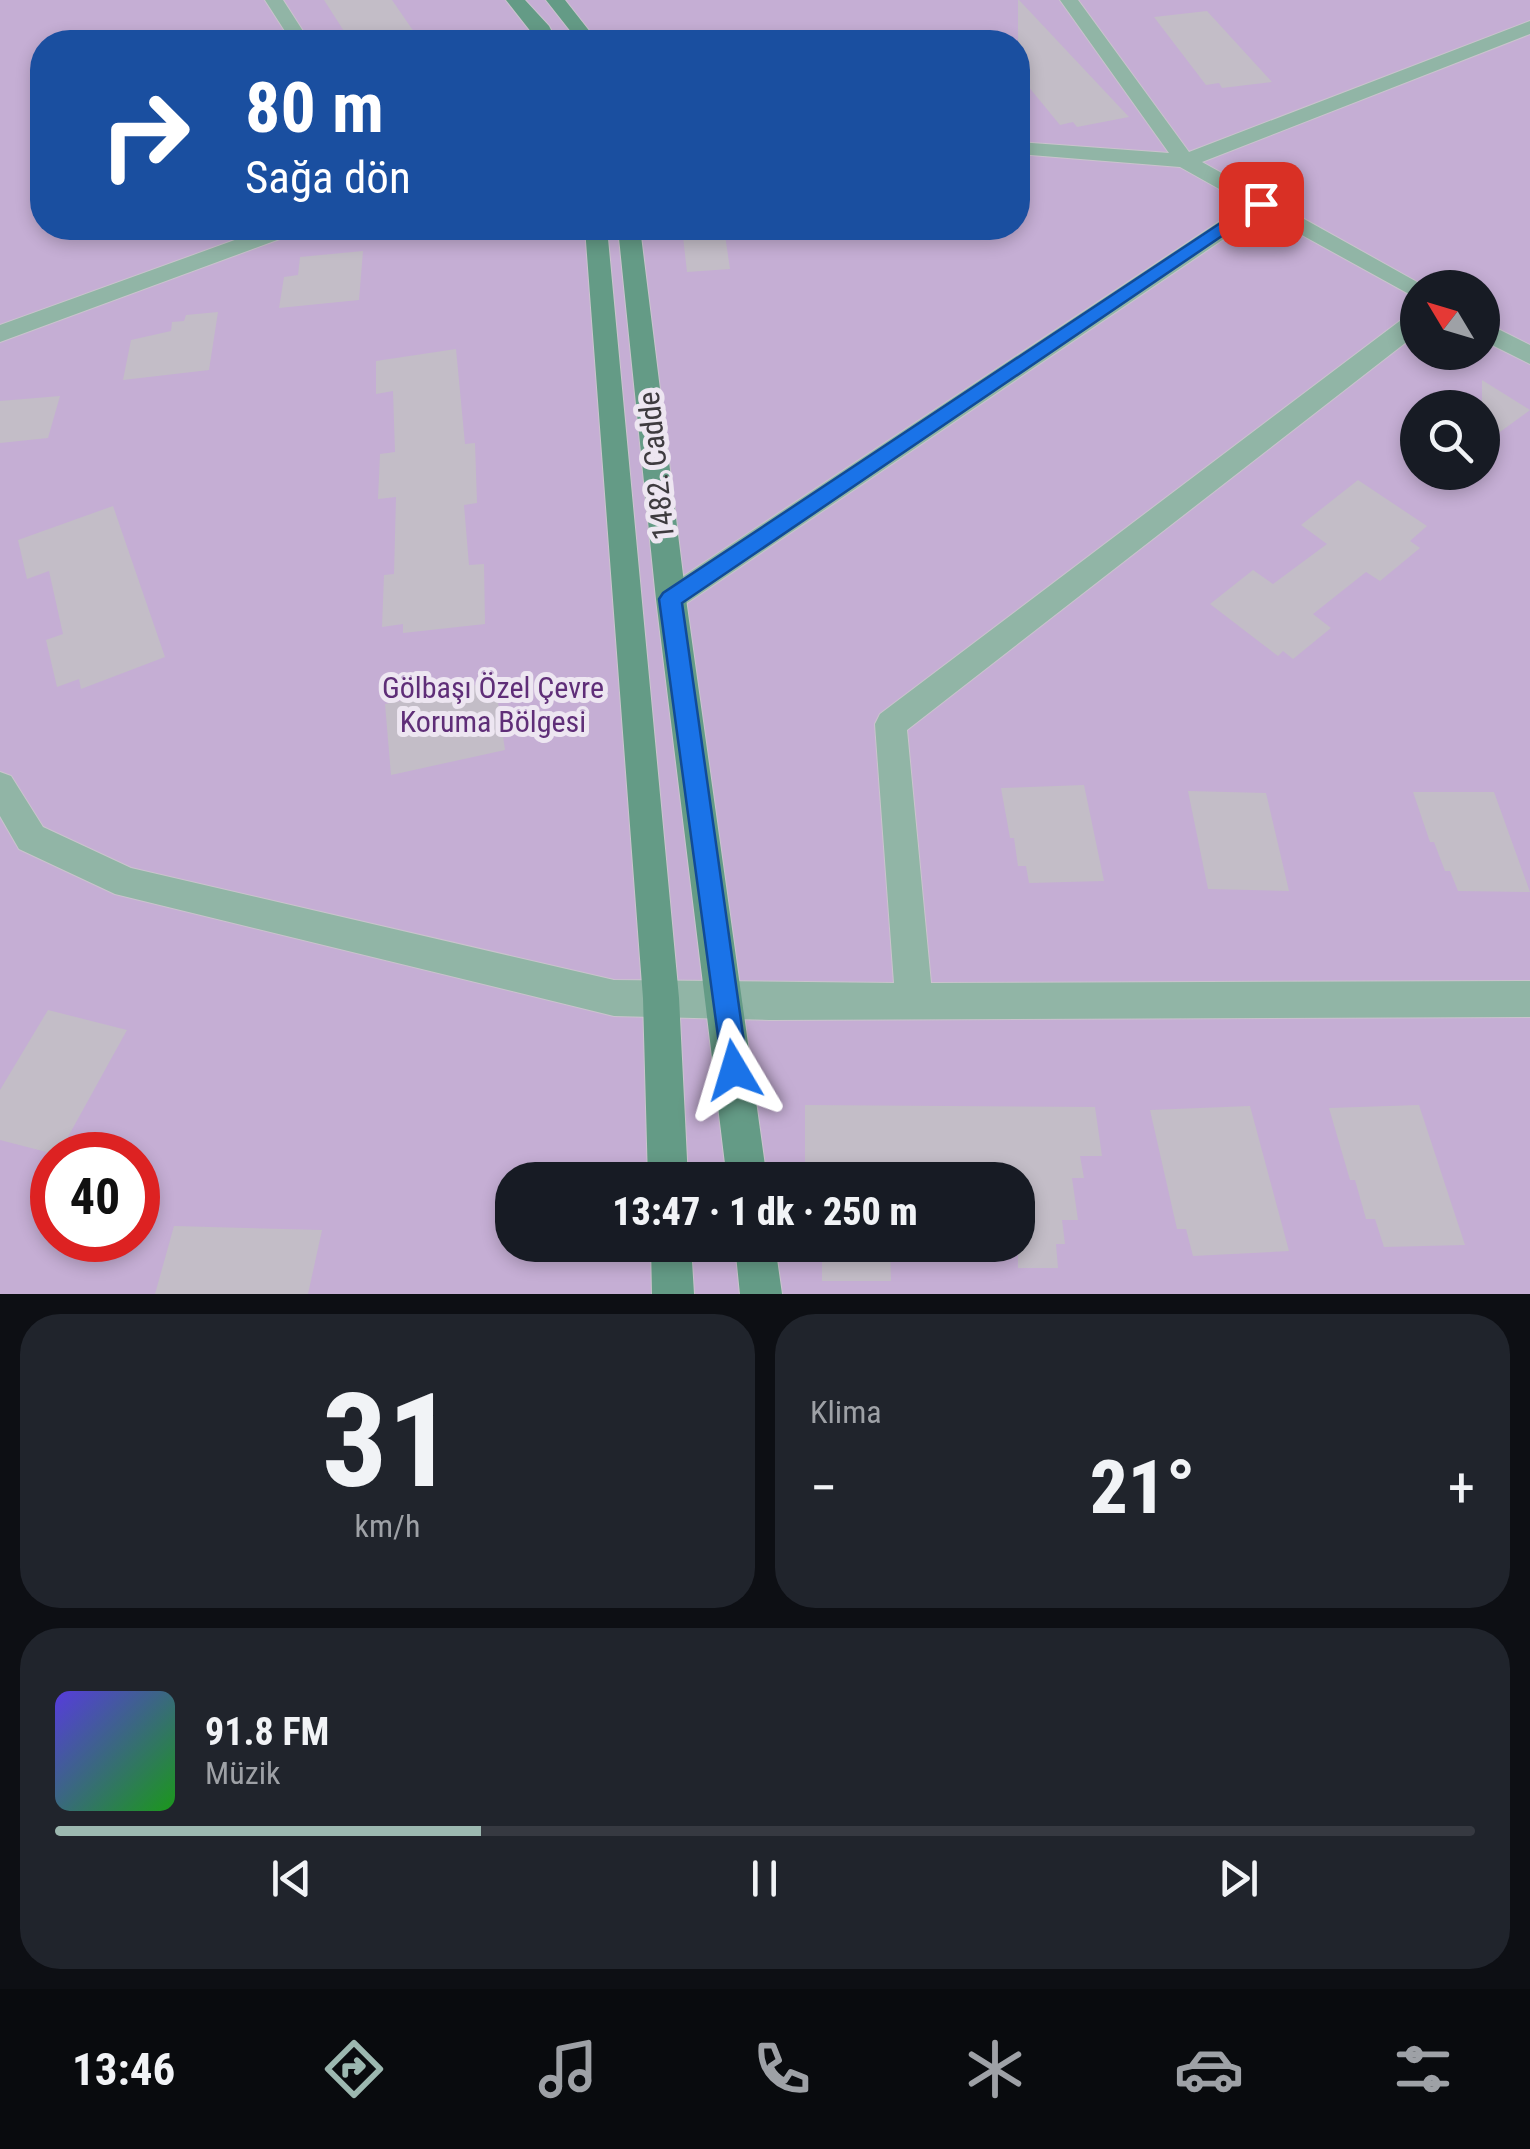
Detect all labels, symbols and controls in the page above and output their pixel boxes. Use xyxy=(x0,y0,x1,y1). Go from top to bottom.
text: 80 m xyxy=(245,67,384,149)
icon: right xyxy=(80,70,210,200)
text: Sağa dön xyxy=(245,151,411,204)
pin xyxy=(1219,162,1304,247)
icon: arrive xyxy=(1234,177,1289,232)
north arrow xyxy=(1400,270,1500,370)
map controls xyxy=(1400,270,1500,490)
street label: 1482. Cadde xyxy=(631,390,681,542)
button: search xyxy=(1400,390,1500,490)
park label: Gölbaşı Özel Çevre Koruma Bölgesi xyxy=(382,670,604,739)
position arrow xyxy=(682,1018,786,1122)
speed limit sign: 40 xyxy=(30,1132,160,1262)
text: 13:47 · 1 dk · 250 m xyxy=(612,1190,918,1234)
text: 31 xyxy=(322,1365,453,1518)
text: Klima xyxy=(810,1393,882,1431)
text: 21° xyxy=(1090,1443,1195,1531)
text: − xyxy=(810,1456,838,1520)
text: + xyxy=(1448,1456,1475,1520)
text: km/h xyxy=(355,1507,420,1545)
text: 91.8 FM xyxy=(205,1710,329,1754)
text: Müzik xyxy=(205,1754,280,1792)
icon: previous xyxy=(264,1851,319,1906)
icon: pause xyxy=(737,1851,792,1906)
icon: next xyxy=(1211,1851,1266,1906)
icon: directions xyxy=(319,2034,389,2104)
icon: music xyxy=(533,2034,603,2104)
icon: phone xyxy=(747,2034,817,2104)
icon: climate xyxy=(960,2034,1030,2104)
icon: car xyxy=(1174,2034,1244,2104)
icon: filters xyxy=(1388,2034,1458,2104)
text: 13:46 xyxy=(72,2043,175,2096)

